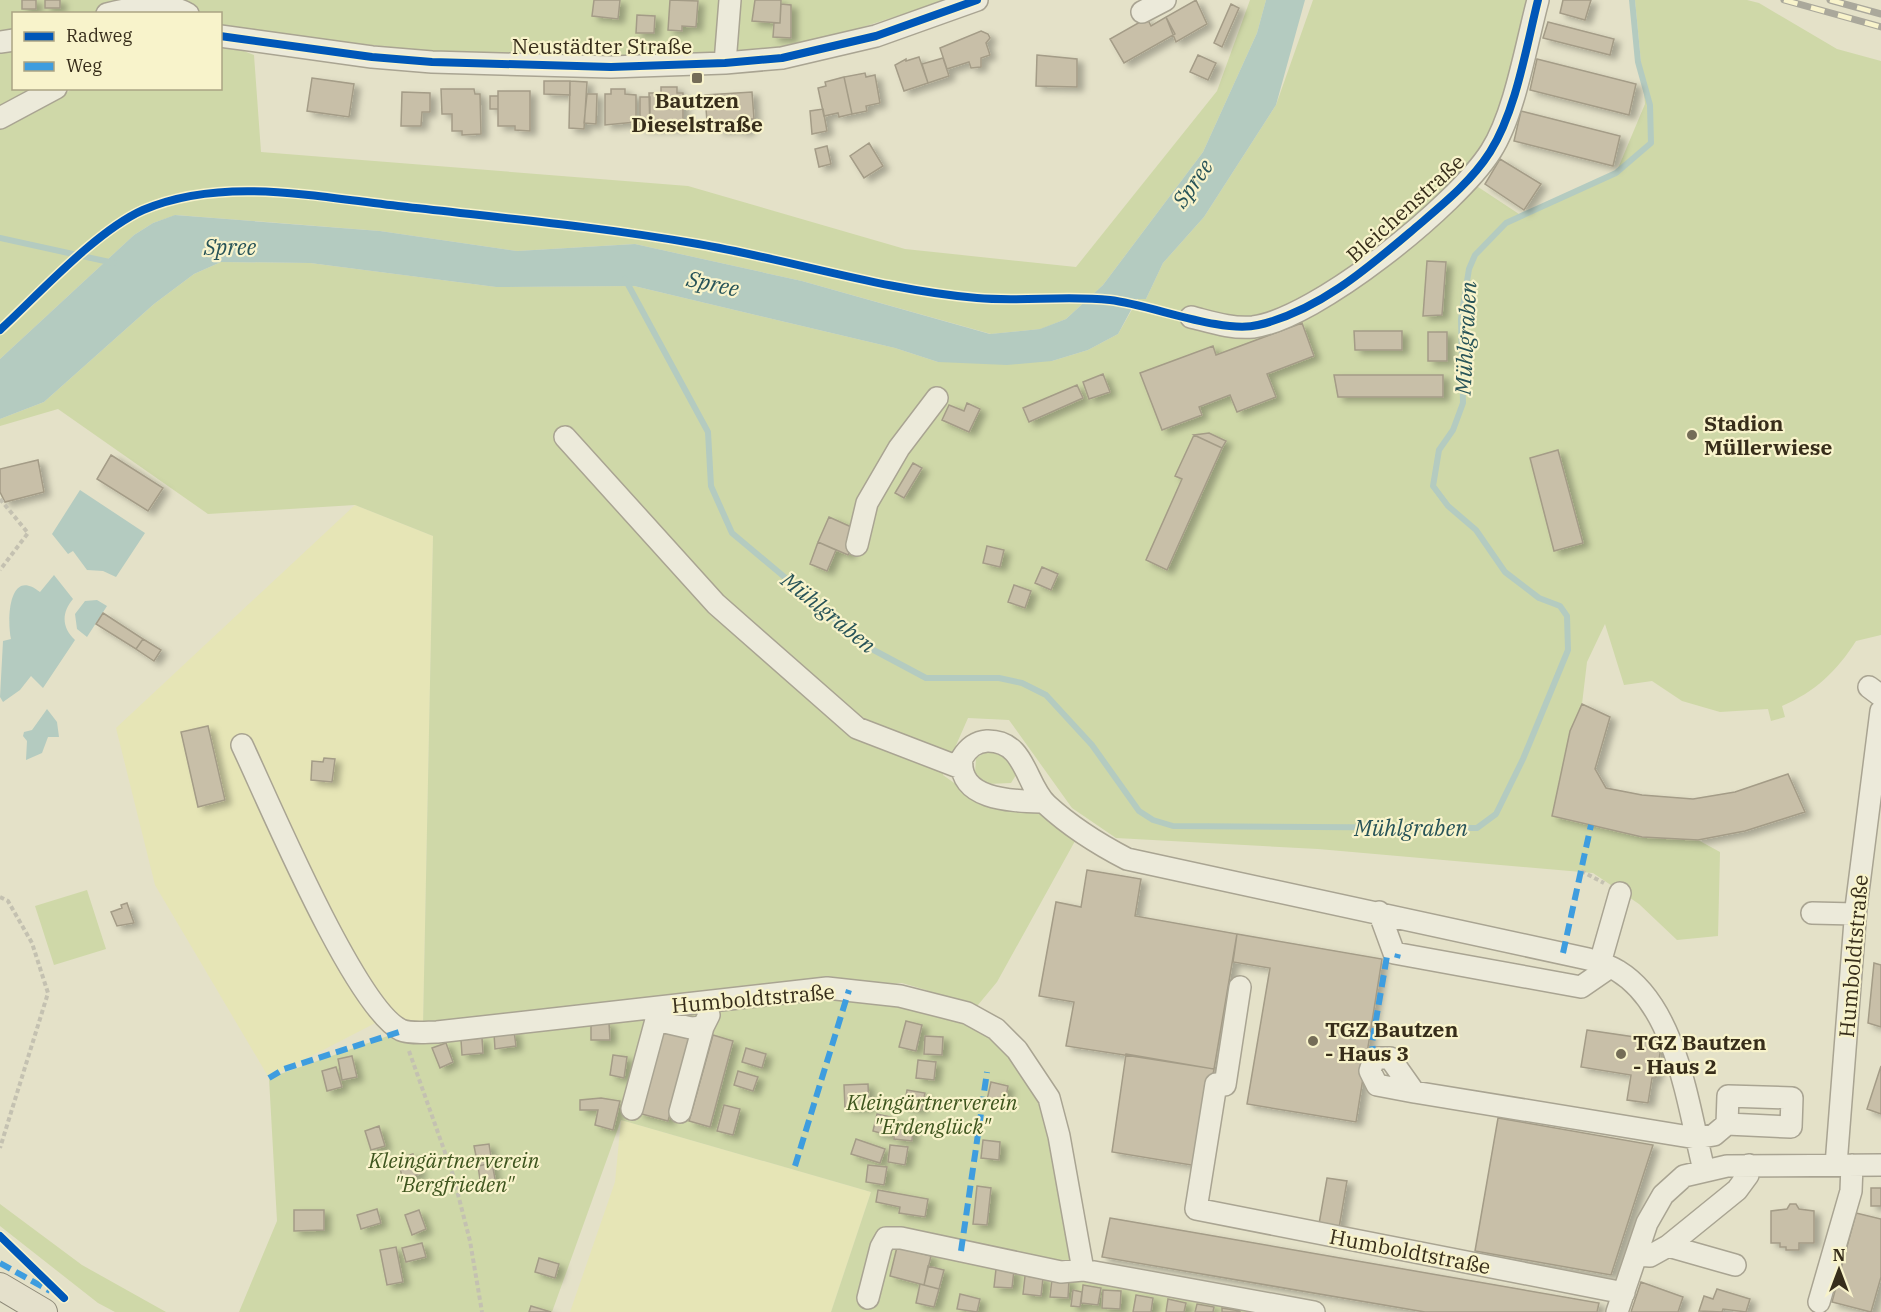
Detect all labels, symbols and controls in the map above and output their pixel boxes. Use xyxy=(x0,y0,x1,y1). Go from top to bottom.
legend xyxy=(12,12,222,90)
text: Radweg xyxy=(66,24,132,47)
street label: Neustädter Straße xyxy=(512,32,692,60)
text: Weg xyxy=(66,54,102,77)
marker: Bautzen Dieselstraße xyxy=(690,71,704,85)
place label: Bautzen Dieselstraße xyxy=(631,86,763,138)
street label: Bleichenstraße xyxy=(1340,147,1470,269)
water label: Spree xyxy=(1164,153,1219,214)
water label: Spree xyxy=(203,232,257,261)
water label: Spree xyxy=(683,263,742,303)
water label: Mühlgraben xyxy=(1447,280,1482,396)
place label: Stadion Müllerwiese xyxy=(1704,409,1832,461)
marker: Stadion Müllerwiese xyxy=(1685,428,1699,442)
water label: Mühlgraben xyxy=(775,564,883,659)
water label: Mühlgraben xyxy=(1353,813,1468,842)
street label: Humboldtstraße xyxy=(1832,873,1874,1039)
street label: Humboldtstraße xyxy=(670,977,836,1019)
place label: TGZ Bautzen - Haus 3 xyxy=(1325,1015,1458,1067)
place label: TGZ Bautzen - Haus 2 xyxy=(1633,1028,1766,1080)
marker: TGZ Bautzen - Haus 3 xyxy=(1306,1034,1320,1048)
marker: TGZ Bautzen - Haus 2 xyxy=(1614,1047,1628,1061)
park label: Kleingärtnerverein "Erdenglück" xyxy=(845,1088,1018,1140)
park label: Kleingärtnerverein "Bergfrieden" xyxy=(367,1146,540,1198)
street label: Humboldtstraße xyxy=(1327,1222,1493,1280)
north arrow xyxy=(1809,1240,1869,1300)
text: N xyxy=(1833,1245,1845,1265)

